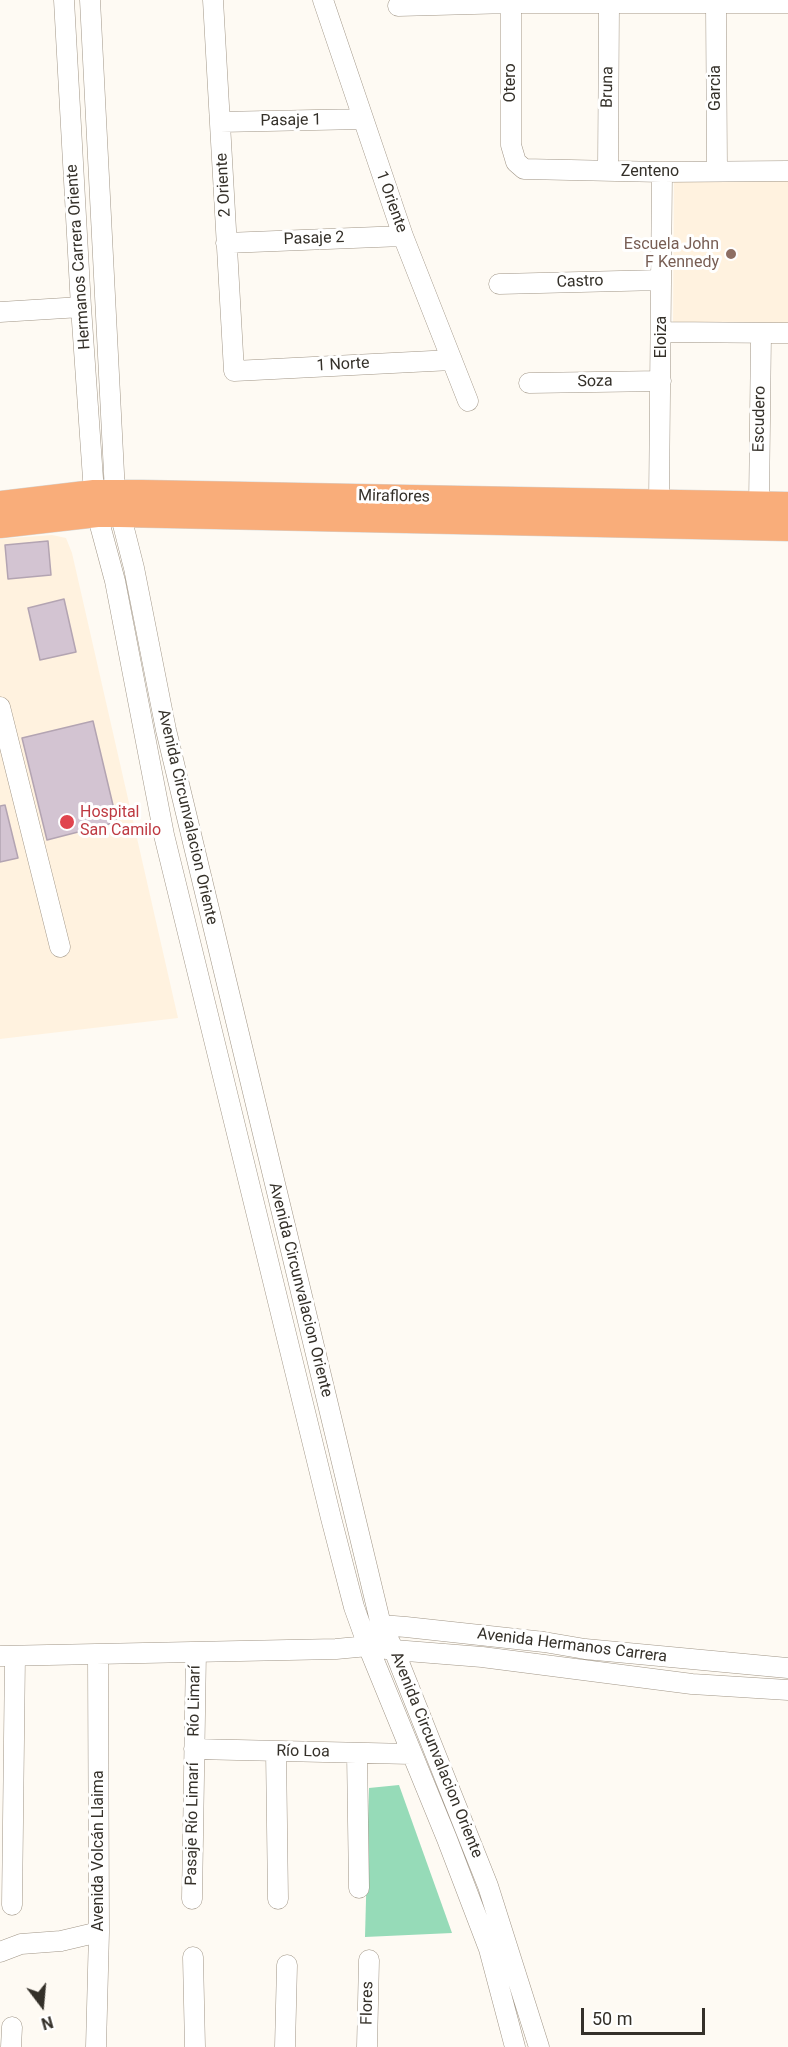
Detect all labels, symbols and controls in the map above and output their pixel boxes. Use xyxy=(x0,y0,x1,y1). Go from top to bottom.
street label: Otero xyxy=(501,63,521,103)
street label: Garcia xyxy=(706,65,726,111)
street label: Bruna xyxy=(598,66,618,108)
street label: Pasaje 1 xyxy=(260,111,322,131)
street label: 2 Oriente xyxy=(213,152,235,218)
street label: Zenteno xyxy=(621,162,679,182)
street label: Hermanos Carrera Oriente xyxy=(63,164,95,350)
street label: 1 Oriente xyxy=(371,168,411,236)
street label: Pasaje 2 xyxy=(283,228,345,250)
place label: Escuela John F Kennedy xyxy=(624,235,719,273)
marker: Escuela John F Kennedy xyxy=(724,247,738,261)
street label: Castro xyxy=(556,272,604,292)
street label: Eloiza xyxy=(652,316,672,358)
street label: 1 Norte xyxy=(316,354,370,376)
street label: Soza xyxy=(577,372,613,392)
street label: Escudero xyxy=(750,386,770,452)
street label: Miraflores xyxy=(358,487,430,507)
street label: Avenida Circunvalacion Oriente xyxy=(153,707,221,927)
place label: Hospital San Camilo xyxy=(80,803,161,841)
marker: Hospital San Camilo xyxy=(58,813,76,831)
street label: Avenida Circunvalacion Oriente xyxy=(264,1181,336,1399)
street label: Avenida Hermanos Carrera xyxy=(476,1625,668,1667)
street label: Avenida Circunvalacion Oriente xyxy=(386,1649,486,1861)
street label: Río Limarí xyxy=(185,1665,205,1737)
street label: Río Loa xyxy=(276,1742,330,1762)
street label: Pasaje Río Limarí xyxy=(182,1762,204,1886)
street label: Avenida Volcán Llaima xyxy=(89,1770,109,1932)
north arrow xyxy=(12,1975,72,2035)
street label: Flores xyxy=(358,1981,378,2025)
scale bar xyxy=(584,1996,708,2034)
text: 50 m xyxy=(592,2008,632,2029)
text: N xyxy=(39,2012,55,2033)

